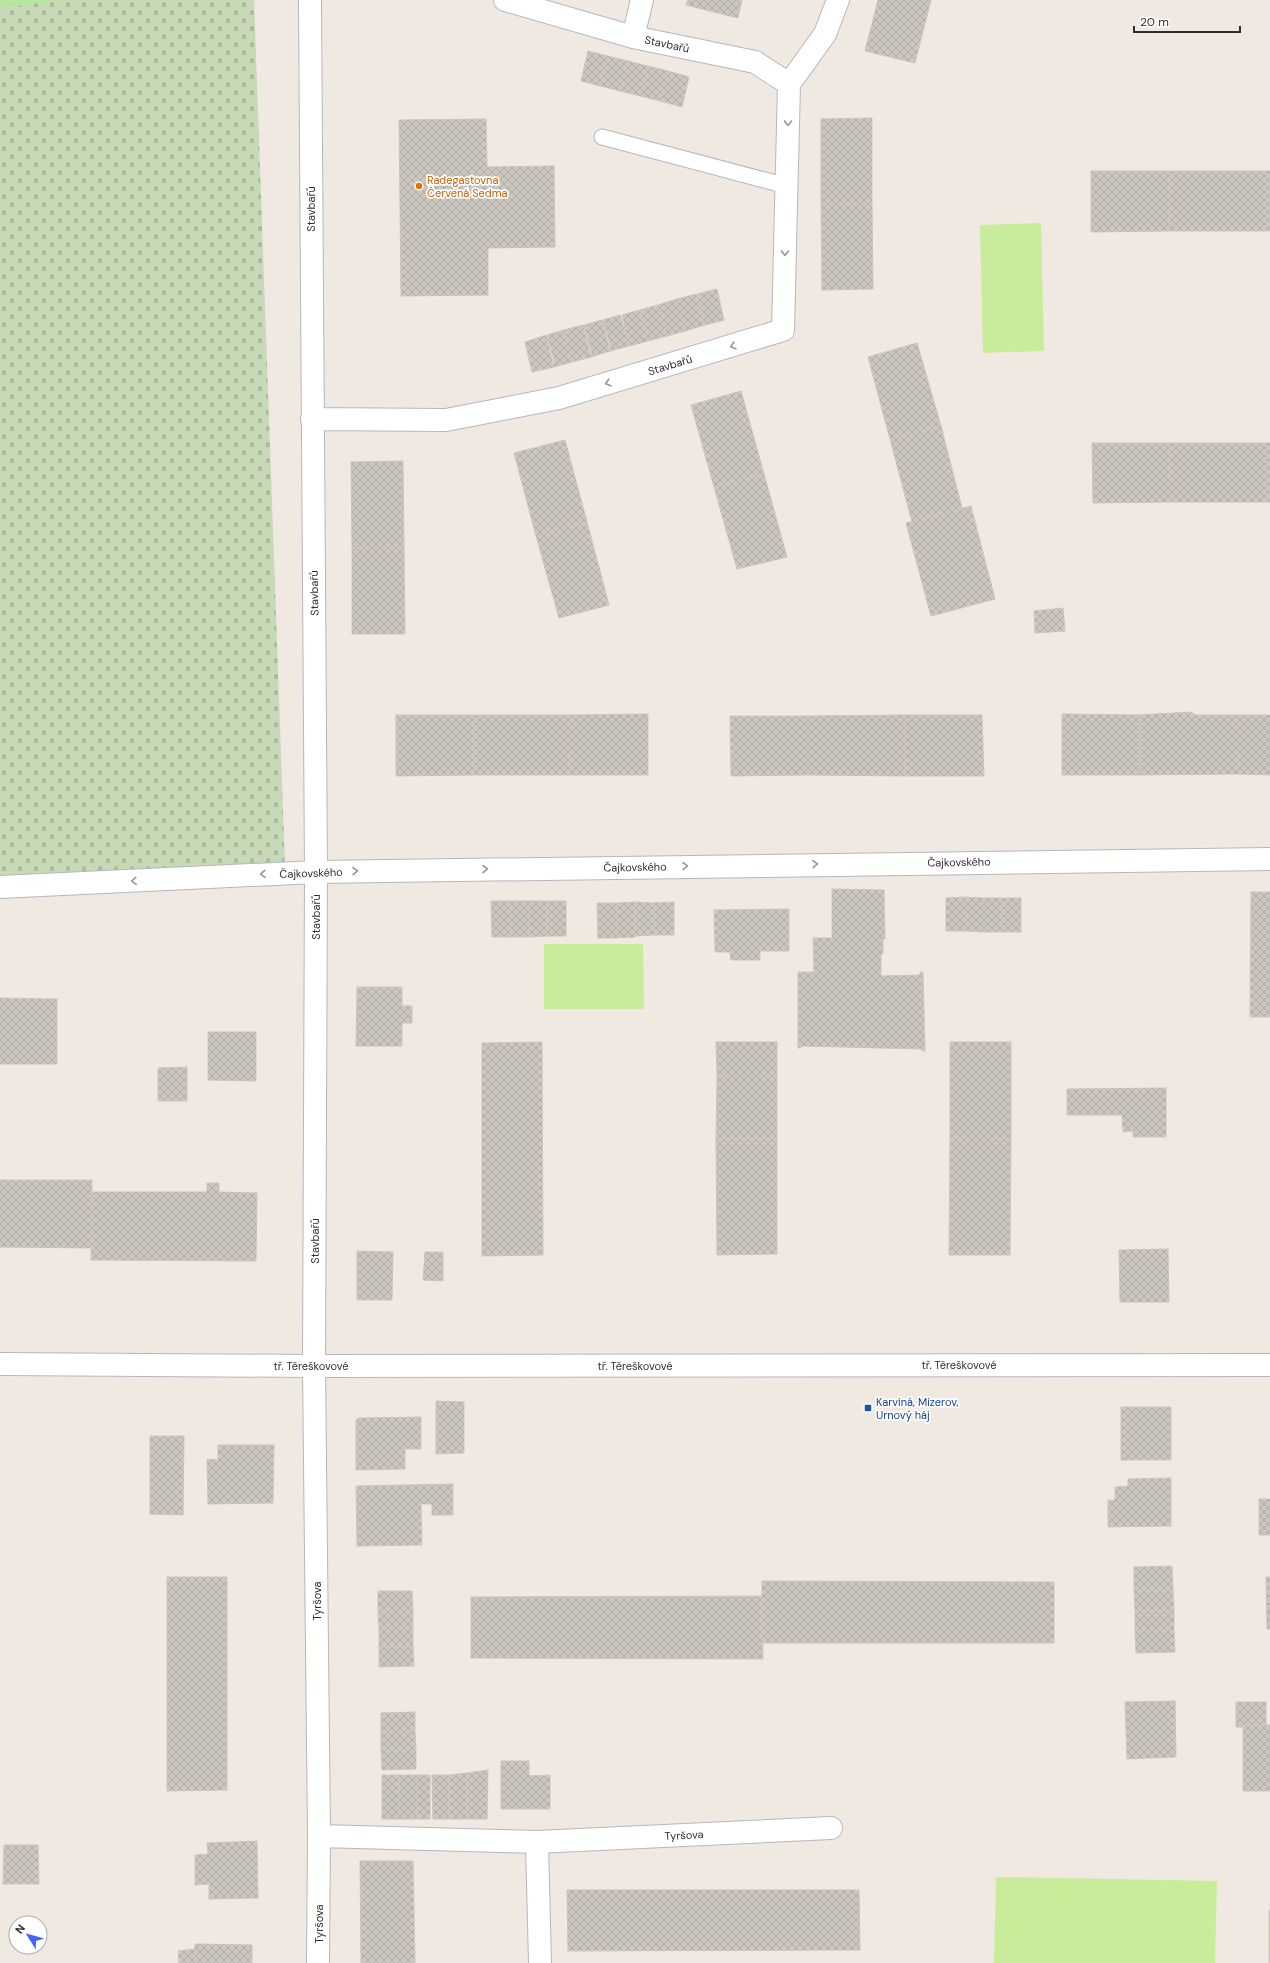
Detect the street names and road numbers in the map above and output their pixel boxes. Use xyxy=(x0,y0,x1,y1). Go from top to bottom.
street label: Stavbařů xyxy=(643,32,691,56)
street label: Stavbařů xyxy=(304,186,318,232)
street label: Stavbařů xyxy=(646,352,694,378)
street label: Stavbařů xyxy=(307,570,321,616)
street label: Čajkovského xyxy=(927,854,991,870)
street label: Čajkovského xyxy=(603,859,667,875)
street label: Čajkovského xyxy=(279,865,343,881)
street label: Stavbařů xyxy=(309,894,323,940)
street label: Stavbařů xyxy=(308,1218,322,1264)
street label: tř. Těreškovové xyxy=(921,1358,997,1372)
street label: tř. Těreškovové xyxy=(273,1359,349,1373)
street label: tř. Těreškovové xyxy=(597,1359,673,1373)
street label: Tyršova xyxy=(310,1581,324,1621)
street label: Tyršova xyxy=(664,1827,704,1843)
street label: Tyršova xyxy=(312,1904,326,1944)

